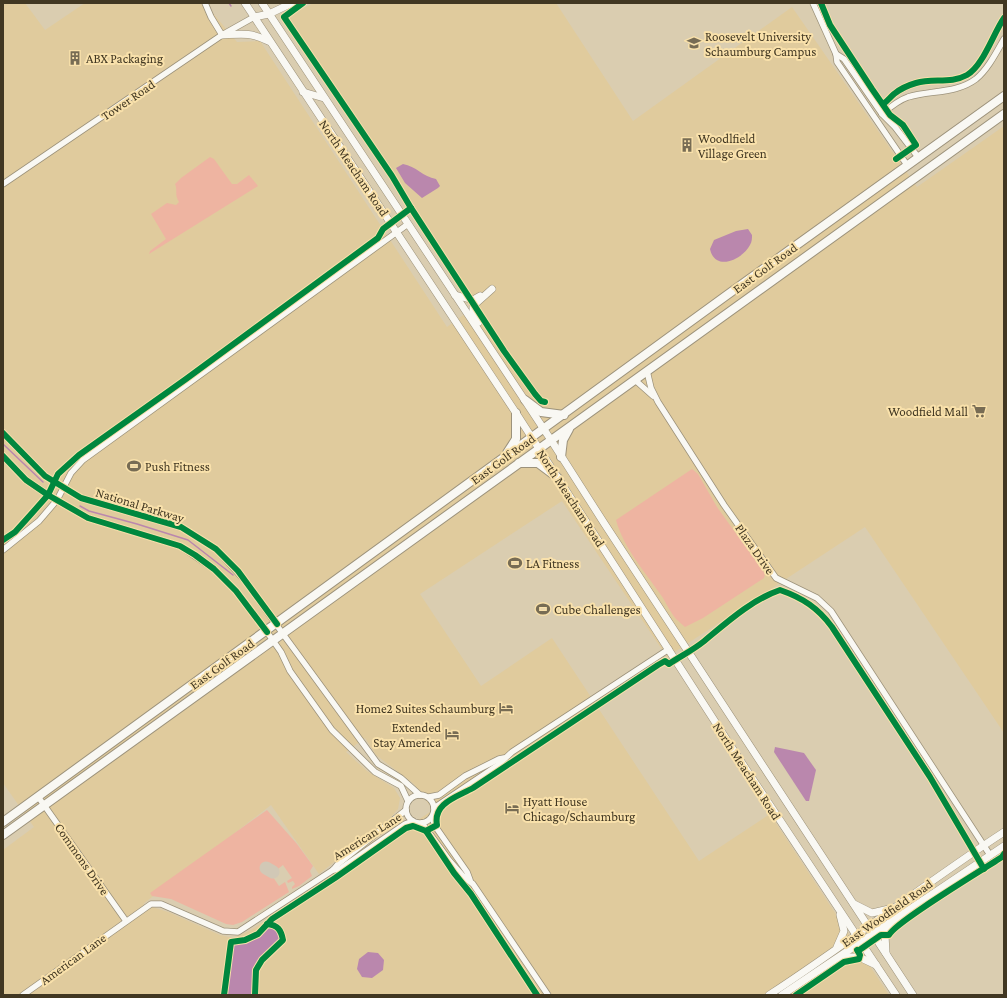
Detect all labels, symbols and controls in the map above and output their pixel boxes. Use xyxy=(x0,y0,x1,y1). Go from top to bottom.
place label: Roosevelt University Schaumburg Campus xyxy=(705,29,816,59)
school or university icon: Roosevelt University Schaumburg Campus xyxy=(686,35,702,51)
building icon: ABX Packaging xyxy=(67,50,83,66)
place label: ABX Packaging xyxy=(86,51,164,66)
street label: Tower Road xyxy=(98,76,158,123)
street label: North Meacham Road xyxy=(316,117,392,219)
place label: Woodlfield Village Green xyxy=(698,131,767,161)
building icon: Woodlfield Village Green xyxy=(679,137,695,153)
street label: East Golf Road xyxy=(730,240,800,296)
supermarket icon: Woodfield Mall xyxy=(971,403,987,419)
place label: Woodfield Mall xyxy=(888,404,969,419)
street label: East Golf Road xyxy=(468,431,538,487)
street label: North Meacham Road xyxy=(534,446,608,550)
sports icon: Push Fitness xyxy=(126,458,142,474)
place label: Push Fitness xyxy=(145,459,210,474)
street label: National Parkway xyxy=(94,484,187,526)
street label: Plaza Drive xyxy=(732,521,778,577)
sports icon: LA Fitness xyxy=(507,555,523,571)
place label: LA Fitness xyxy=(526,556,579,571)
sports icon: Cube Challenges xyxy=(535,601,551,617)
place label: Cube Challenges xyxy=(554,602,641,617)
street label: East Golf Road xyxy=(187,636,257,692)
hotel icon: Home2 Suites Schaumburg xyxy=(498,700,514,716)
place label: Home2 Suites Schaumburg xyxy=(356,701,496,716)
street label: North Meacham Road xyxy=(710,719,784,823)
place label: Extended Stay America xyxy=(373,720,441,750)
hotel icon: Extended Stay America xyxy=(444,726,460,742)
place label: Hyatt House Chicago/Schaumburg xyxy=(523,794,636,824)
hotel icon: Hyatt House Chicago/Schaumburg xyxy=(504,800,520,816)
street label: American Lane xyxy=(330,809,404,863)
street label: Commons Drive xyxy=(52,820,112,898)
street label: East Woodfield Road xyxy=(839,876,936,950)
street label: American Lane xyxy=(37,930,109,988)

